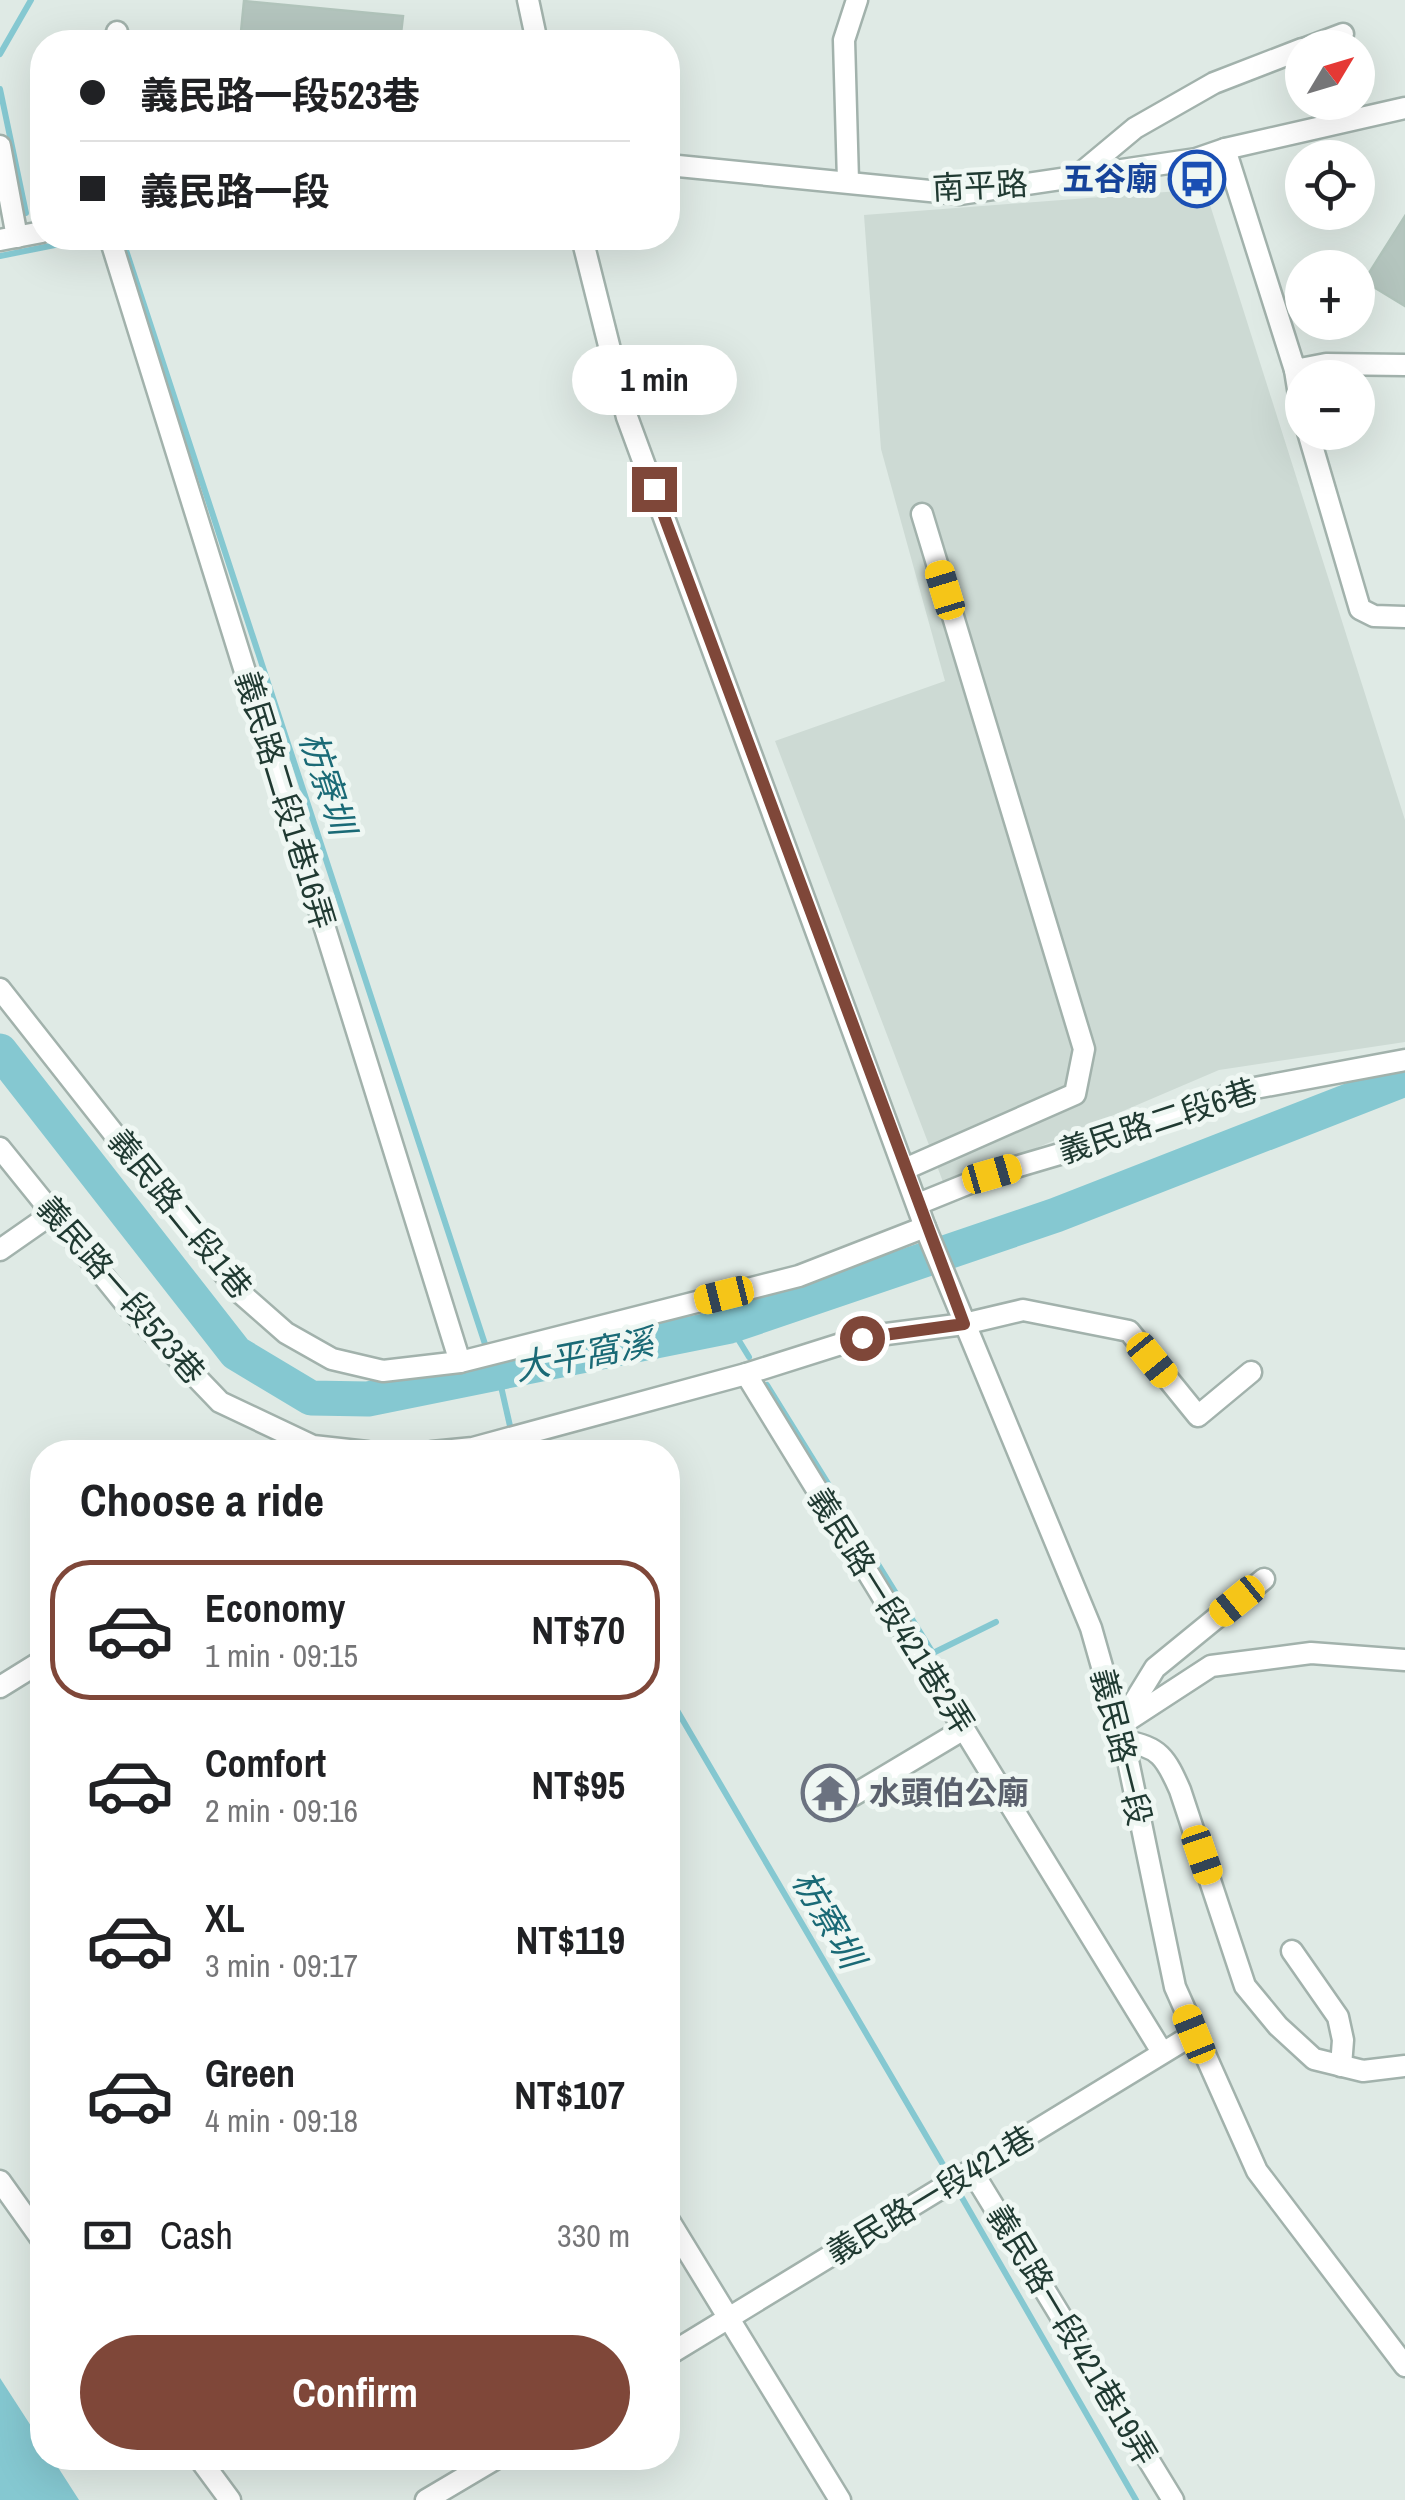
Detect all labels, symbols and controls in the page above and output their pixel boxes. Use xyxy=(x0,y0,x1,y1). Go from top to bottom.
north arrow xyxy=(1285,30,1375,120)
map controls xyxy=(1285,30,1375,450)
text: 義民路一段523巷 xyxy=(140,70,420,121)
button: locate xyxy=(1285,140,1375,230)
bus stop icon: 五谷廟 xyxy=(1167,149,1227,209)
place label: 五谷廟 xyxy=(1062,157,1158,200)
street label: 南平路 xyxy=(931,162,1029,209)
text: 義民路一段 xyxy=(140,166,330,217)
button: + xyxy=(1285,250,1375,340)
callout: 1 min xyxy=(572,344,736,414)
text: 1 min xyxy=(620,358,689,401)
button: − xyxy=(1285,360,1375,450)
route end xyxy=(632,467,677,512)
car xyxy=(922,557,968,623)
street label: 義民路二段1巷16弄 xyxy=(226,666,345,934)
water label: 枋寮圳 xyxy=(289,726,368,845)
street label: 義民路二段6巷 xyxy=(1053,1068,1263,1173)
street label: 義民路二段1巷 xyxy=(99,1120,262,1307)
car xyxy=(959,1151,1025,1197)
street label: 義民路一段523巷 xyxy=(28,1187,215,1393)
car xyxy=(691,1273,757,1317)
route start xyxy=(840,1316,885,1361)
water label: 大平窩溪 xyxy=(511,1317,662,1391)
car xyxy=(1121,1327,1183,1393)
text: Choose a ride xyxy=(80,1469,324,1530)
street label: 義民路一段421巷2弄 xyxy=(798,1480,984,1742)
car xyxy=(1204,1570,1270,1632)
text: Economy xyxy=(205,1583,345,1634)
icon: car xyxy=(85,1585,175,1675)
text: NT$70 xyxy=(531,1605,625,1656)
text: 1 min · 09:15 xyxy=(205,1634,358,1677)
street label: 義民路一段 xyxy=(1081,1664,1162,1830)
text: Comfort xyxy=(205,1738,326,1789)
icon: car xyxy=(85,1740,175,1830)
text: NT$95 xyxy=(531,1760,625,1811)
temple icon: 水頭伯公廟 xyxy=(800,1763,860,1823)
place label: 水頭伯公廟 xyxy=(869,1771,1029,1814)
text: 2 min · 09:16 xyxy=(205,1789,358,1832)
car xyxy=(1178,1822,1226,1888)
water label: 枋寮圳 xyxy=(782,1862,878,1980)
text: XL xyxy=(205,1893,245,1944)
icon: car xyxy=(85,1895,175,1985)
text: NT$119 xyxy=(516,1915,625,1966)
text: 3 min · 09:17 xyxy=(205,1944,358,1987)
car xyxy=(1169,2001,1219,2067)
text: Green xyxy=(205,2048,295,2099)
icon: car xyxy=(85,2050,175,2140)
text: NT$107 xyxy=(514,2070,625,2121)
text: 4 min · 09:18 xyxy=(205,2099,358,2142)
street label: 義民路一段421巷 xyxy=(819,2115,1043,2274)
street label: 義民路一段421巷19弄 xyxy=(978,2196,1167,2473)
icon: cash xyxy=(80,2208,135,2263)
text: Cash xyxy=(160,2210,233,2261)
text: 330 m xyxy=(557,2214,630,2257)
button: Confirm xyxy=(80,2335,630,2450)

